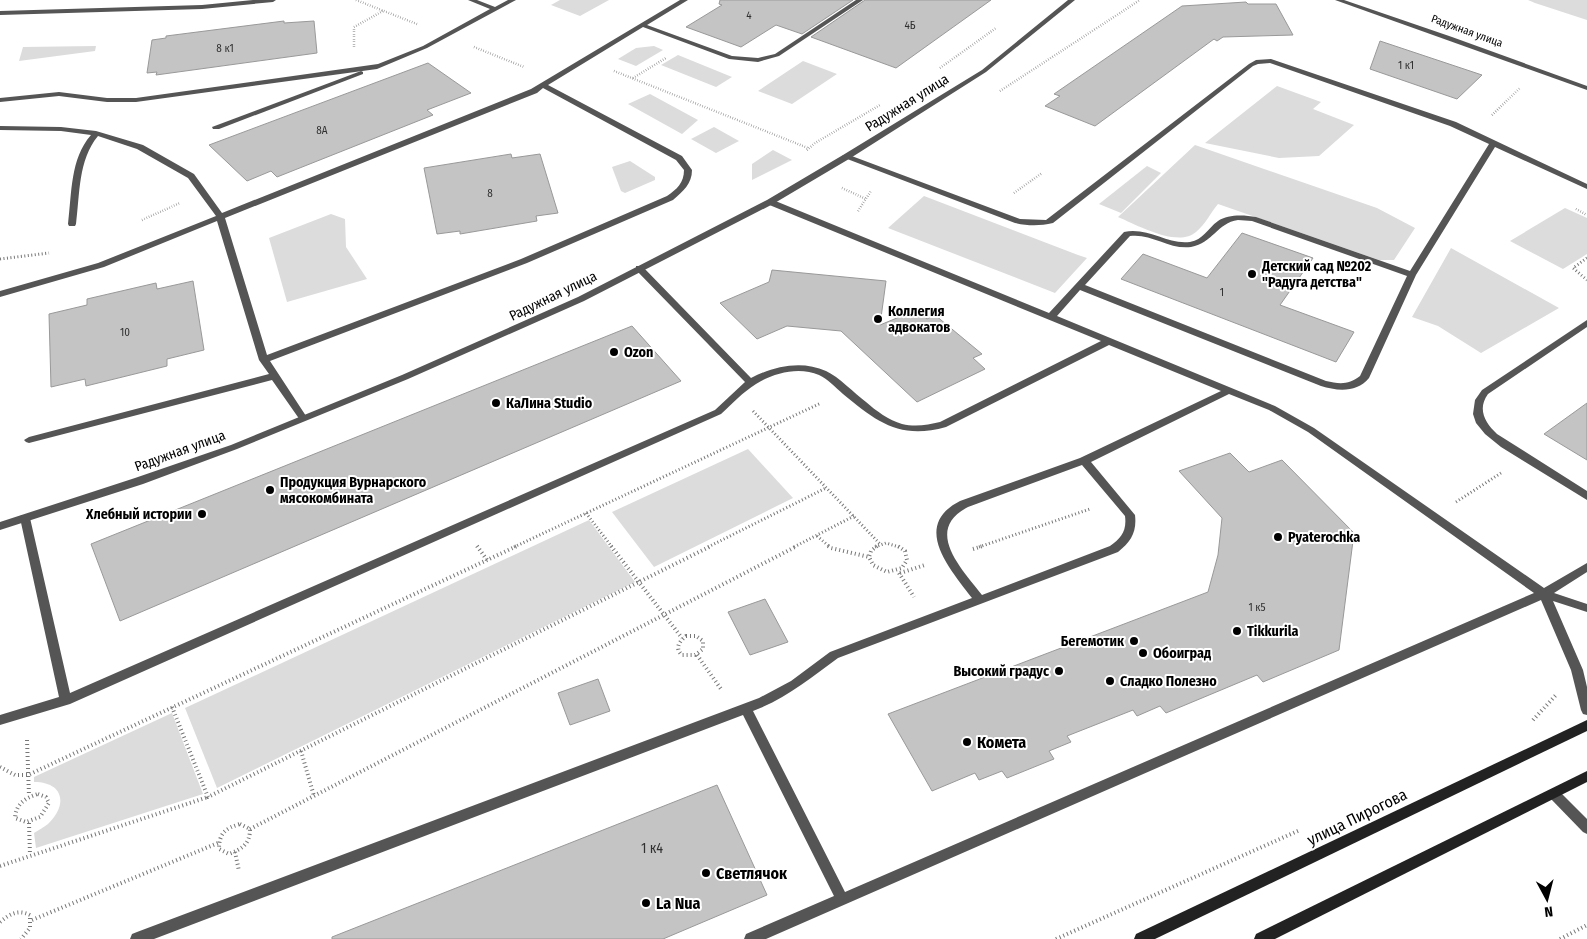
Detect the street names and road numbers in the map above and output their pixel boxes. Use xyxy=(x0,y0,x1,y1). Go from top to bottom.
street label: Радужная улица xyxy=(1430,12,1504,50)
street label: Радужная улица xyxy=(862,70,952,135)
street label: Радужная улица xyxy=(506,267,600,325)
street label: Радужная улица xyxy=(132,427,228,475)
street label: улица Пирогова xyxy=(1304,785,1410,849)

